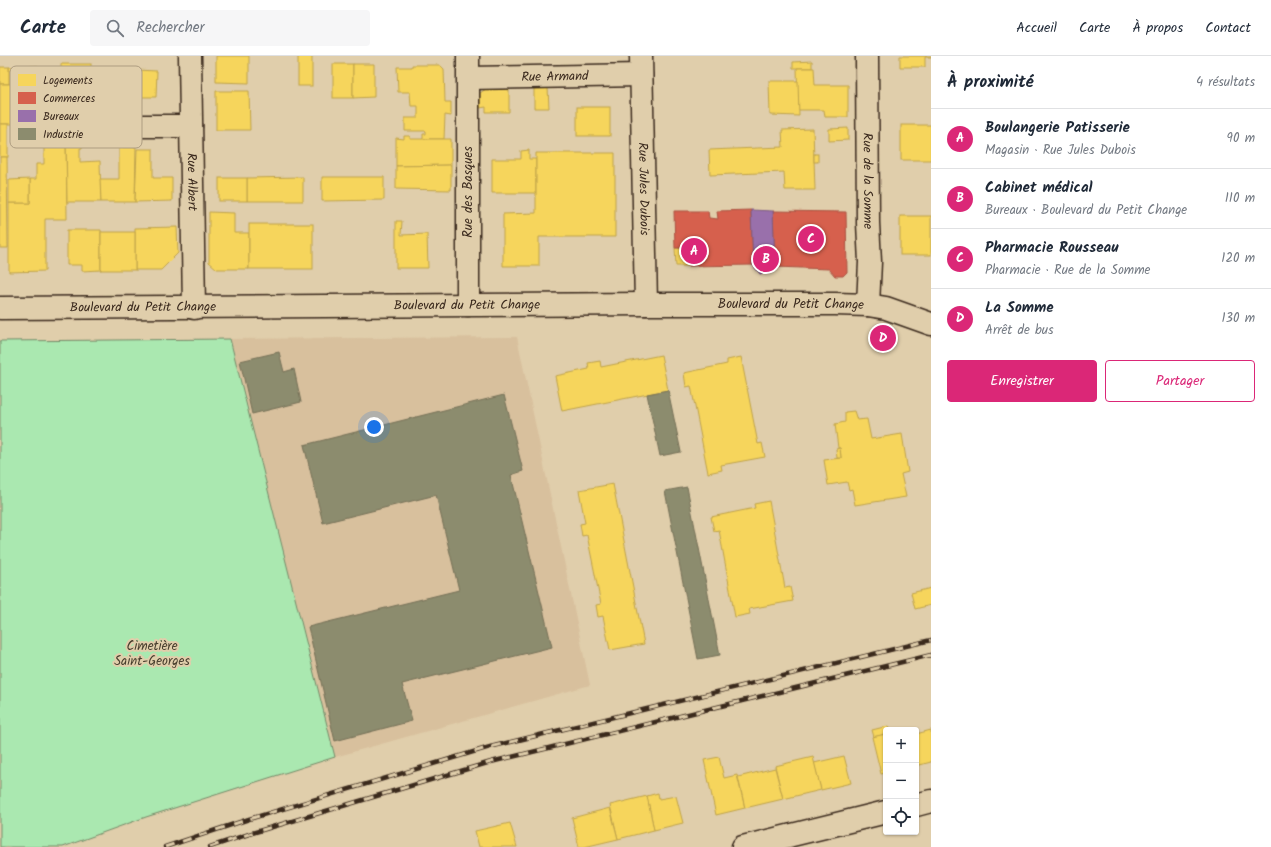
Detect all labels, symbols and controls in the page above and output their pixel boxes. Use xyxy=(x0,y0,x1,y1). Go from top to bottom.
search box xyxy=(90,10,370,46)
text: Carte xyxy=(20,13,66,43)
text: Rechercher xyxy=(136,16,205,40)
icon: search xyxy=(104,17,126,39)
text: Accueil xyxy=(1016,17,1057,39)
text: Carte xyxy=(1079,17,1110,39)
text: À propos xyxy=(1132,17,1183,39)
text: Contact xyxy=(1205,17,1251,39)
street label: Rue Armand xyxy=(521,65,589,88)
legend xyxy=(10,66,142,148)
text: À proximité xyxy=(947,69,1034,96)
text: Logements xyxy=(43,72,93,90)
text: 4 résultats xyxy=(1196,72,1255,93)
text: Commerces xyxy=(43,90,96,108)
text: Bureaux xyxy=(43,108,79,126)
text: Boulangerie Patisserie xyxy=(985,116,1130,140)
text: Industrie xyxy=(43,126,83,144)
text: A xyxy=(956,128,964,149)
text: 90 m xyxy=(1227,128,1255,149)
street label: Rue de la Somme xyxy=(857,133,879,230)
text: Magasin · Rue Jules Dubois xyxy=(985,140,1136,161)
street label: Rue Jules Dubois xyxy=(632,142,655,236)
street label: Rue des Basques xyxy=(458,146,479,238)
street label: Rue Albert xyxy=(181,153,203,212)
text: Cabinet médical xyxy=(985,176,1093,200)
text: B xyxy=(956,188,964,209)
text: 110 m xyxy=(1225,188,1255,209)
text: Bureaux · Boulevard du Petit Change xyxy=(985,200,1187,221)
pin: C xyxy=(798,224,824,254)
pin: A xyxy=(681,236,707,266)
text: Pharmacie Rousseau xyxy=(985,236,1118,260)
pin: B xyxy=(753,244,779,274)
text: C xyxy=(956,248,964,269)
text: 120 m xyxy=(1221,248,1255,269)
text: Pharmacie · Rue de la Somme xyxy=(985,260,1150,281)
street label: Boulevard du Petit Change xyxy=(718,293,865,315)
street label: Boulevard du Petit Change xyxy=(394,294,540,316)
street label: Boulevard du Petit Change xyxy=(70,296,216,318)
text: La Somme xyxy=(985,296,1054,320)
text: D xyxy=(956,308,964,329)
text: 130 m xyxy=(1221,308,1255,329)
text: Arrêt de bus xyxy=(985,320,1054,341)
pin: D xyxy=(870,323,896,353)
button: Enregistrer xyxy=(947,360,1097,402)
button: Partager xyxy=(1105,360,1255,402)
your location xyxy=(364,417,384,437)
park label: Cimetière Saint-Georges xyxy=(114,636,190,672)
map controls xyxy=(883,727,919,835)
button: + xyxy=(883,727,919,763)
button: − xyxy=(883,763,919,799)
button: locate xyxy=(883,799,919,835)

